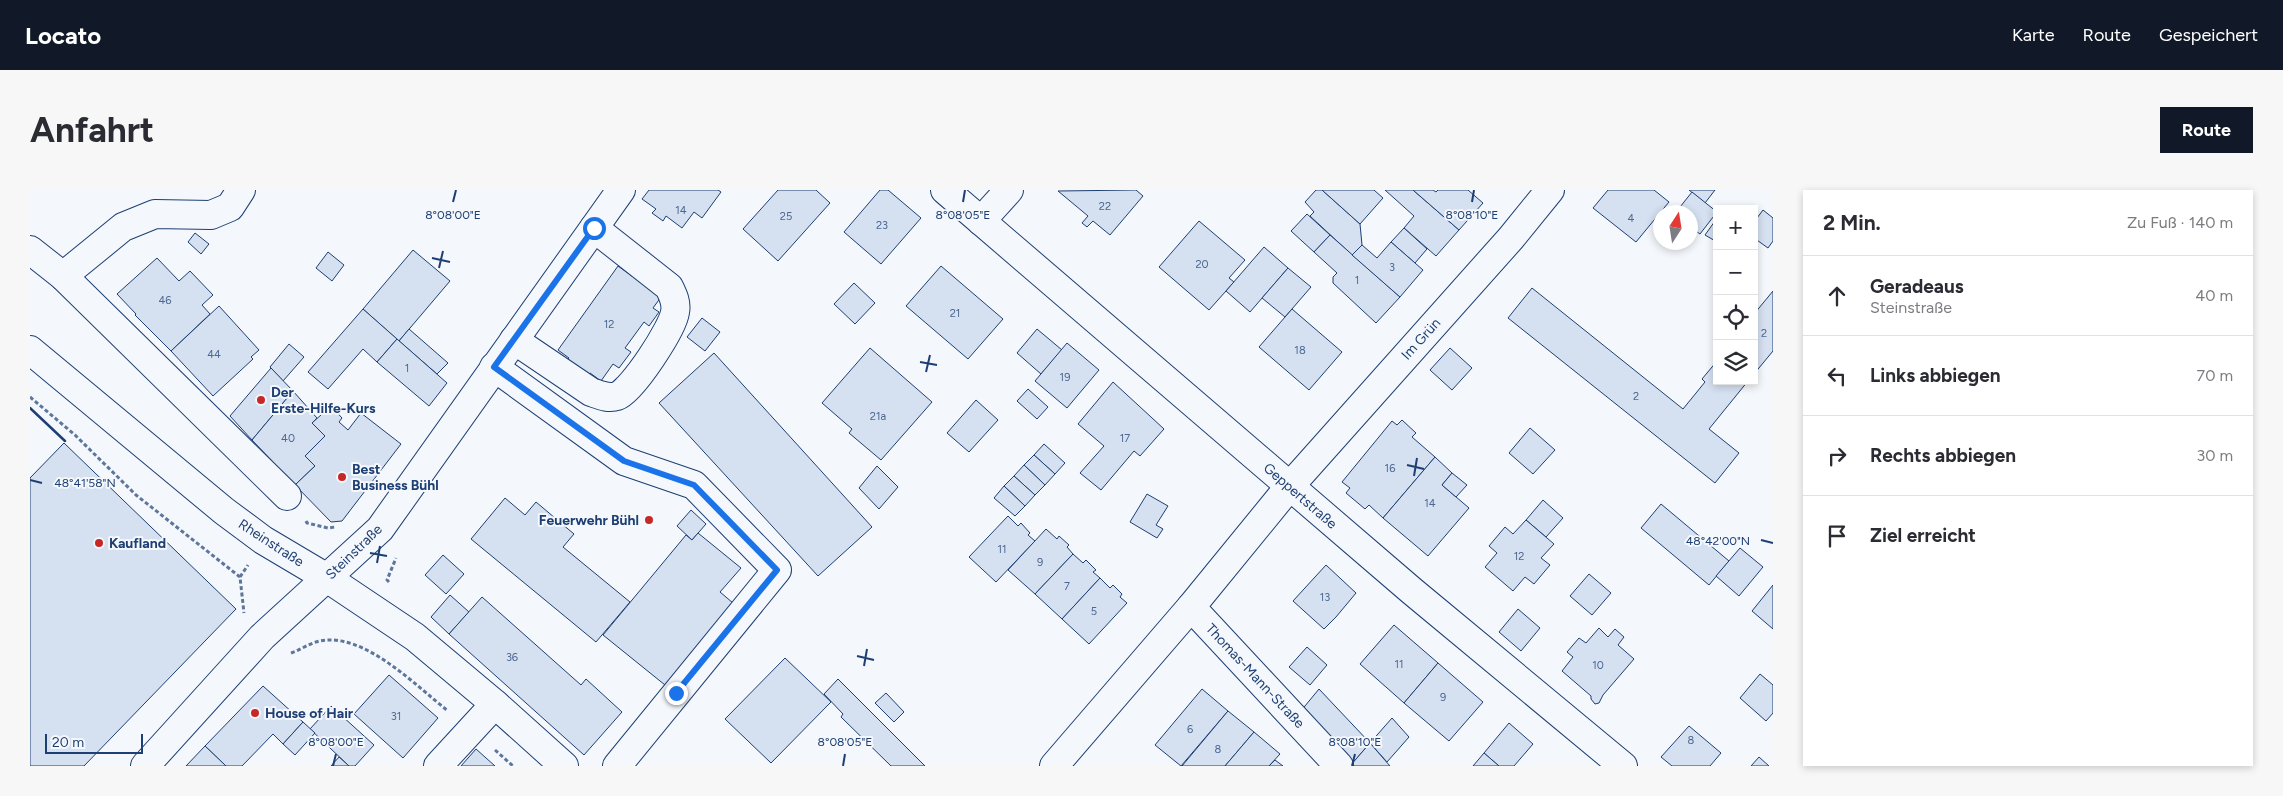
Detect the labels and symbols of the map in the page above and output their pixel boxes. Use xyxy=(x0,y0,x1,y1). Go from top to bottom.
house number: 22 xyxy=(1099,200,1111,213)
house number: 14 xyxy=(675,204,687,217)
north arrow xyxy=(1653,205,1698,250)
text: 8°08'00"E xyxy=(425,208,481,222)
text: 8°08'05"E xyxy=(936,208,990,222)
text: 8°08'10"E xyxy=(1446,208,1498,222)
house number: 25 xyxy=(780,210,792,223)
house number: 4 xyxy=(1628,212,1635,225)
route start xyxy=(583,217,606,240)
house number: 23 xyxy=(876,219,888,232)
house number: 20 xyxy=(1195,258,1209,271)
house number: 3 xyxy=(1389,261,1395,274)
house number: 1 xyxy=(1355,274,1359,287)
house number: 46 xyxy=(158,294,172,307)
house number: 21 xyxy=(950,307,960,320)
street label: Im Grün xyxy=(1398,315,1444,363)
house number: 12 xyxy=(604,318,614,331)
house number: 2 xyxy=(1761,327,1767,340)
house number: 18 xyxy=(1294,344,1306,357)
house number: 44 xyxy=(207,348,221,361)
house number: 1 xyxy=(405,362,409,375)
house number: 19 xyxy=(1060,371,1070,384)
place label: Der Erste-Hilfe-Kurs xyxy=(271,384,376,417)
house number: 2 xyxy=(1633,390,1639,403)
marker: Der Erste-Hilfe-Kurs xyxy=(255,394,267,406)
house number: 21a xyxy=(870,410,886,423)
house number: 40 xyxy=(281,432,295,445)
house number: 17 xyxy=(1120,432,1130,445)
street label: Geppertstraße xyxy=(1260,459,1340,533)
place label: Best Business Bühl xyxy=(352,461,439,494)
house number: 16 xyxy=(1385,462,1395,475)
marker: Best Business Bühl xyxy=(336,471,348,483)
text: 48°41'58"N xyxy=(54,476,116,490)
house number: 14 xyxy=(1424,497,1436,510)
place label: Feuerwehr Bühl xyxy=(539,512,639,529)
marker: Feuerwehr Bühl xyxy=(643,514,655,526)
street label: Rheinstraße xyxy=(235,516,307,571)
street label: Steinstraße xyxy=(322,521,386,583)
text: 48°42'00"N xyxy=(1686,534,1750,548)
place label: Kaufland xyxy=(109,535,166,552)
marker: Kaufland xyxy=(93,537,105,549)
house number: 11 xyxy=(997,543,1007,556)
house number: 12 xyxy=(1514,550,1524,563)
house number: 9 xyxy=(1037,556,1043,569)
house number: 7 xyxy=(1064,580,1070,593)
house number: 13 xyxy=(1320,591,1330,604)
house number: 5 xyxy=(1091,605,1097,618)
street label: Thomas-Mann-Straße xyxy=(1202,620,1308,732)
house number: 36 xyxy=(506,651,518,664)
house number: 11 xyxy=(1394,658,1404,671)
house number: 10 xyxy=(1592,659,1604,672)
route end xyxy=(665,682,688,705)
house number: 9 xyxy=(1440,691,1446,704)
place label: House of Hair xyxy=(265,705,354,722)
marker: House of Hair xyxy=(249,707,261,719)
house number: 31 xyxy=(391,710,401,723)
house number: 6 xyxy=(1187,723,1193,736)
scale bar xyxy=(45,731,142,754)
house number: 8 xyxy=(1688,734,1695,747)
text: 8°08'00"E xyxy=(308,735,364,749)
text: 8°08'05"E xyxy=(818,735,872,749)
text: 8°08'10"E xyxy=(1329,735,1381,749)
house number: 8 xyxy=(1215,743,1222,756)

